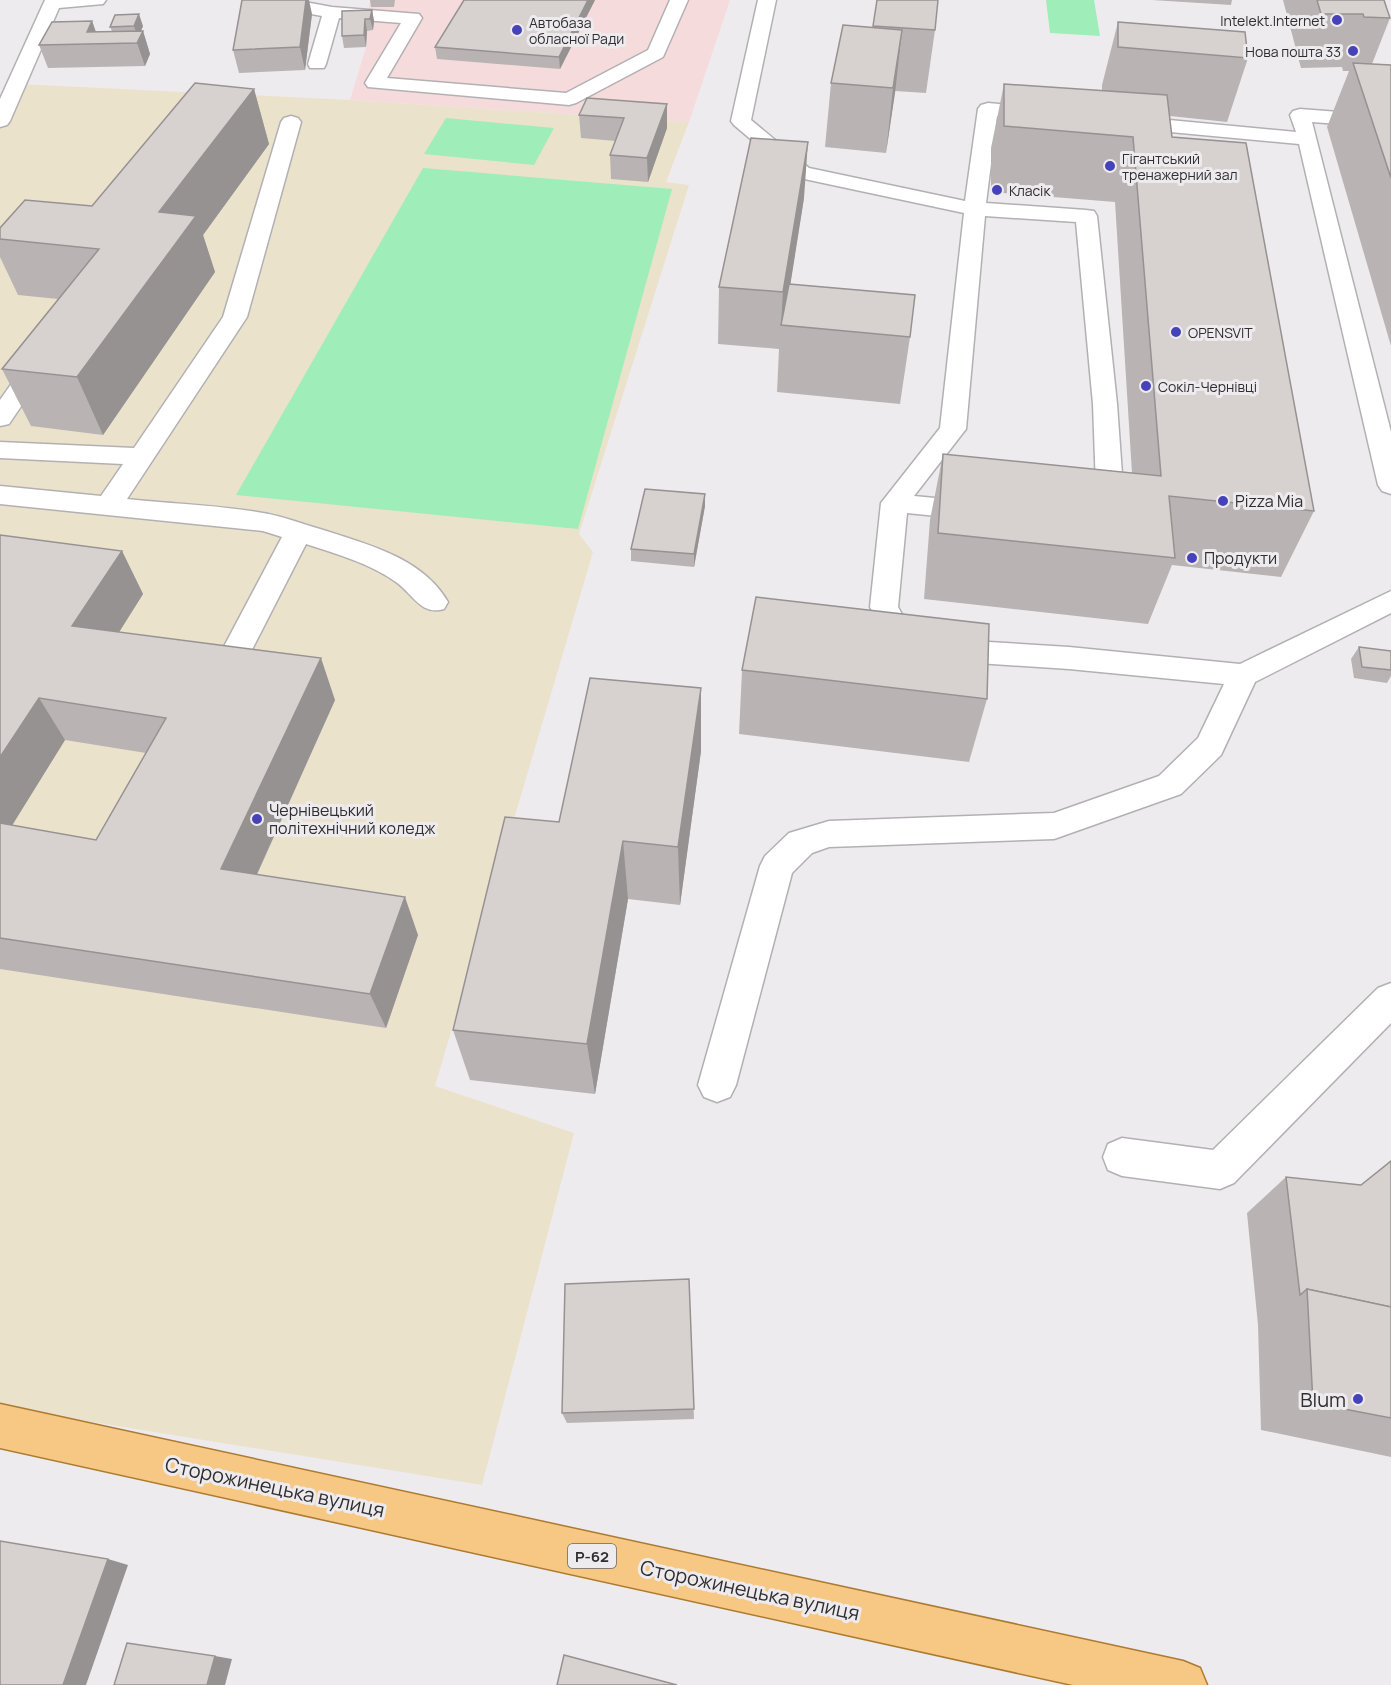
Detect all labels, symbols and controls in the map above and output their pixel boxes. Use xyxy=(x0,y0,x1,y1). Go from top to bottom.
place label: Intelekt.Internet xyxy=(1220,11,1325,30)
place label: Автобаза обласної Ради xyxy=(529,13,624,48)
marker: Intelekt.Internet xyxy=(1330,13,1344,27)
marker: Автобаза обласної Ради xyxy=(510,23,524,37)
place label: Нова пошта 33 xyxy=(1245,42,1341,61)
marker: Нова пошта 33 xyxy=(1346,44,1360,58)
place label: Гігантський тренажерний зал xyxy=(1122,149,1238,184)
marker: Гігантський тренажерний зал xyxy=(1103,159,1117,173)
place label: Класік xyxy=(1009,181,1051,200)
marker: Класік xyxy=(990,183,1004,197)
place label: OPENSVIT xyxy=(1188,323,1253,342)
marker: OPENSVIT xyxy=(1169,325,1183,339)
place label: Сокіл-Чернівці xyxy=(1158,377,1257,396)
marker: Сокіл-Чернівці xyxy=(1139,379,1153,393)
place label: Pizza Mia xyxy=(1235,490,1303,512)
marker: Pizza Mia xyxy=(1216,494,1230,508)
place label: Продукти xyxy=(1204,547,1277,569)
marker: Продукти xyxy=(1185,551,1199,565)
place label: Чернівецький політехнічний коледж xyxy=(269,799,436,839)
marker: Чернівецький політехнічний коледж xyxy=(250,812,264,826)
place label: Blum xyxy=(1300,1386,1346,1413)
marker: Blum xyxy=(1351,1392,1365,1406)
street label: Сторожинецька вулиця xyxy=(163,1451,387,1523)
road number: Р-62 xyxy=(568,1544,616,1568)
street label: Сторожинецька вулиця xyxy=(638,1554,862,1626)

